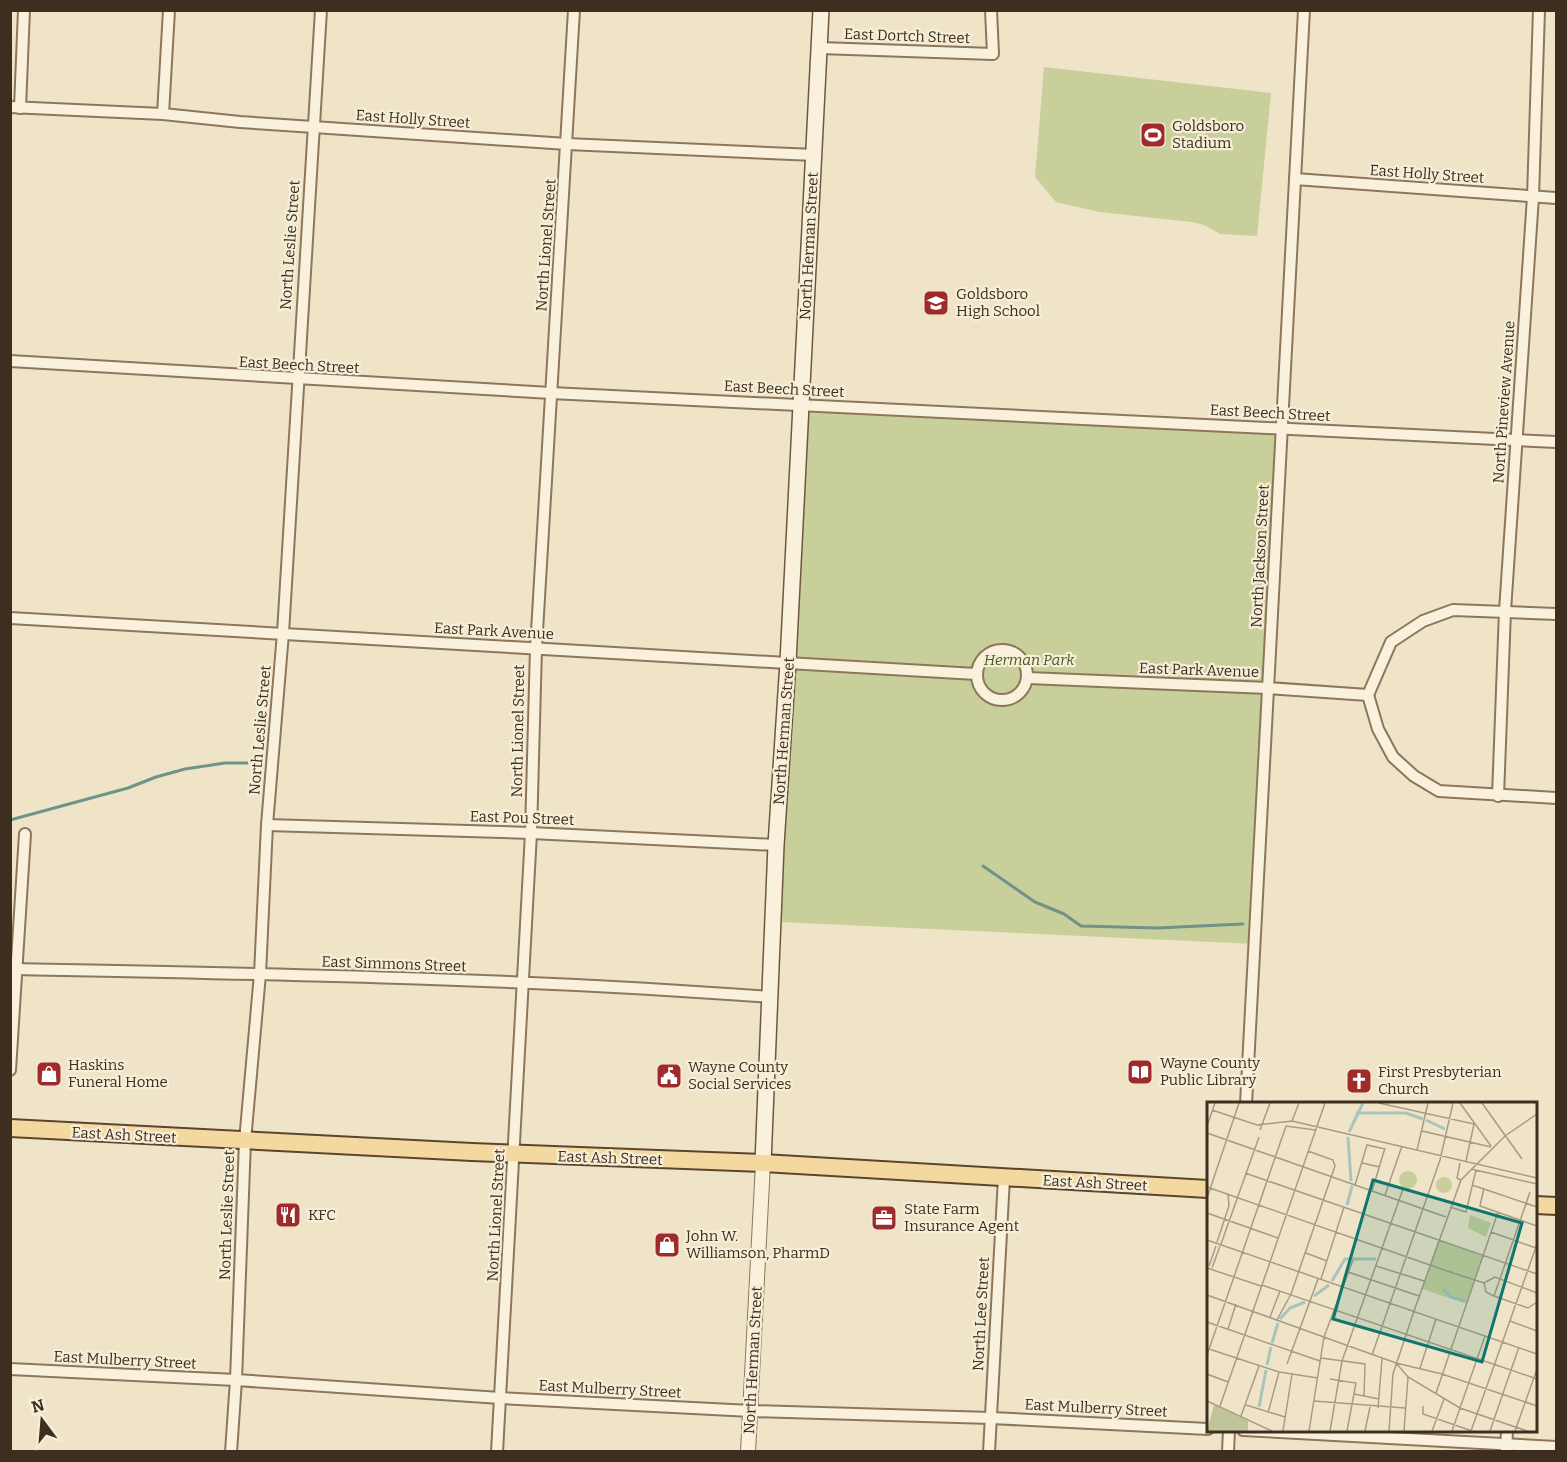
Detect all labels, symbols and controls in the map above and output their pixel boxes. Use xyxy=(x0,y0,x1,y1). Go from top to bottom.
street label: East Dortch Street xyxy=(844,25,971,47)
street label: East Holly Street xyxy=(355,106,471,132)
place label: Goldsboro Stadium xyxy=(1172,117,1244,152)
sports icon: Goldsboro Stadium xyxy=(1138,120,1168,150)
street label: East Holly Street xyxy=(1369,161,1485,187)
street label: North Herman Street xyxy=(796,171,822,320)
street label: North Lionel Street xyxy=(532,177,560,312)
street label: North Leslie Street xyxy=(276,179,304,311)
place label: Goldsboro High School xyxy=(956,285,1040,320)
school or university icon: Goldsboro High School xyxy=(921,288,951,318)
street label: North Pineview Avenue xyxy=(1489,320,1519,484)
street label: East Beech Street xyxy=(238,353,360,377)
street label: East Beech Street xyxy=(723,377,845,401)
street label: East Beech Street xyxy=(1209,401,1331,425)
street label: North Jackson Street xyxy=(1247,483,1273,628)
street label: East Park Avenue xyxy=(434,619,554,643)
park label: Herman Park xyxy=(984,651,1075,669)
street label: North Herman Street xyxy=(770,656,798,806)
street label: East Park Avenue xyxy=(1139,659,1259,681)
street label: North Leslie Street xyxy=(245,664,275,796)
street label: North Lionel Street xyxy=(508,664,528,798)
street label: East Pou Street xyxy=(469,807,575,829)
street label: East Simmons Street xyxy=(321,952,467,976)
place label: Wayne County Public Library xyxy=(1160,1054,1260,1089)
place label: Haskins Funeral Home xyxy=(68,1056,168,1091)
library icon: Wayne County Public Library xyxy=(1125,1057,1155,1087)
place label: Wayne County Social Services xyxy=(688,1058,792,1093)
shop icon: Haskins Funeral Home xyxy=(34,1059,64,1089)
public building icon: Wayne County Social Services xyxy=(654,1061,684,1091)
place label: First Presbyterian Church xyxy=(1378,1063,1502,1098)
church icon: First Presbyterian Church xyxy=(1344,1066,1374,1096)
inset map xyxy=(1207,1102,1537,1432)
street label: East Ash Street xyxy=(71,1123,178,1147)
street label: East Ash Street xyxy=(557,1147,663,1169)
street label: North Lionel Street xyxy=(484,1148,508,1282)
street label: North Leslie Street xyxy=(216,1149,238,1280)
street label: East Ash Street xyxy=(1042,1171,1149,1195)
restaurant icon: KFC xyxy=(273,1200,303,1230)
place label: State Farm Insurance Agent xyxy=(904,1200,1020,1235)
office icon: State Farm Insurance Agent xyxy=(869,1203,899,1233)
place label: KFC xyxy=(308,1206,336,1224)
place label: John W. Williamson, PharmD xyxy=(685,1227,830,1262)
shop icon: John W. Williamson, PharmD xyxy=(652,1230,682,1260)
street label: North Lee Street xyxy=(969,1256,993,1372)
street label: North Herman Street xyxy=(740,1285,766,1434)
street label: East Mulberry Street xyxy=(53,1347,198,1373)
street label: East Mulberry Street xyxy=(538,1376,683,1402)
north arrow xyxy=(12,1390,72,1450)
text: N xyxy=(29,1395,47,1417)
street label: East Mulberry Street xyxy=(1024,1395,1169,1421)

